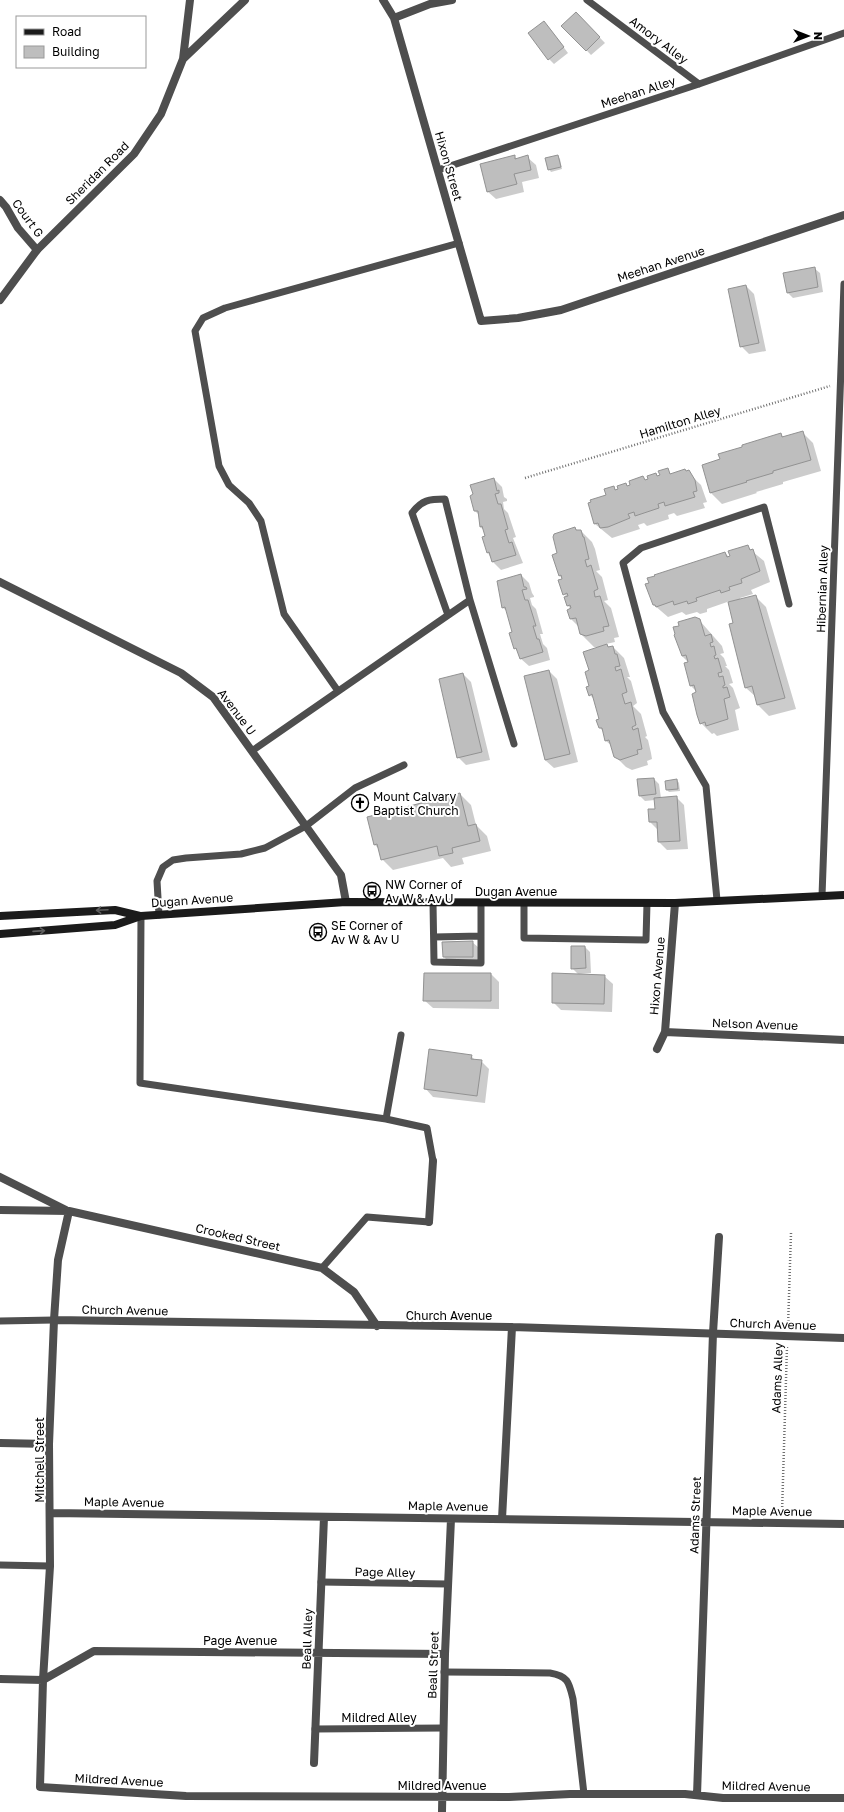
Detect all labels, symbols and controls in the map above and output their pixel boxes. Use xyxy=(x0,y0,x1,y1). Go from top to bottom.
street label: Amory Alley xyxy=(627,13,691,67)
legend xyxy=(16,16,146,68)
north arrow xyxy=(788,16,828,56)
text: Road xyxy=(52,24,81,39)
text: N xyxy=(812,32,825,40)
text: Building xyxy=(52,44,100,59)
street label: Meehan Alley xyxy=(599,73,677,111)
street label: Hixon Street xyxy=(432,129,466,203)
street label: Sheridan Road xyxy=(62,138,132,208)
street label: Court G xyxy=(9,196,47,240)
street label: Meehan Avenue xyxy=(615,243,707,285)
street label: Hamilton Alley xyxy=(637,402,723,442)
street label: Hibernian Alley xyxy=(813,545,831,633)
street label: Avenue U xyxy=(215,686,259,738)
place label: Mount Calvary Baptist Church xyxy=(373,789,459,818)
church icon: Mount Calvary Baptist Church xyxy=(350,793,370,813)
place label: NW Corner of Av W & Av U xyxy=(385,877,463,906)
bus stop icon: NW Corner of Av W & Av U xyxy=(362,881,382,901)
street label: Dugan Avenue xyxy=(475,884,557,899)
street label: Dugan Avenue xyxy=(150,890,234,910)
one-way arrow xyxy=(96,907,109,914)
place label: SE Corner of Av W & Av U xyxy=(331,918,403,947)
bus stop icon: SE Corner of Av W & Av U xyxy=(308,922,328,942)
one-way arrow xyxy=(32,928,45,935)
street label: Hixon Avenue xyxy=(646,936,668,1016)
street label: Nelson Avenue xyxy=(712,1015,798,1033)
street label: Crooked Street xyxy=(194,1220,282,1254)
street label: Church Avenue xyxy=(82,1302,168,1318)
street label: Church Avenue xyxy=(406,1308,492,1323)
street label: Church Avenue xyxy=(729,1315,817,1333)
street label: Adams Alley xyxy=(768,1342,786,1414)
street label: Mitchell Street xyxy=(32,1417,47,1503)
street label: Adams Street xyxy=(686,1476,704,1554)
street label: Maple Avenue xyxy=(84,1494,164,1510)
street label: Maple Avenue xyxy=(408,1498,488,1514)
street label: Maple Avenue xyxy=(732,1503,812,1519)
street label: Page Alley xyxy=(355,1564,416,1580)
street label: Beall Alley xyxy=(298,1608,316,1670)
street label: Beall Street xyxy=(424,1631,442,1699)
street label: Page Avenue xyxy=(203,1633,277,1648)
street label: Mildred Alley xyxy=(341,1710,417,1725)
street label: Mildred Avenue xyxy=(74,1770,164,1790)
street label: Mildred Avenue xyxy=(398,1778,486,1793)
street label: Mildred Avenue xyxy=(721,1778,811,1794)

